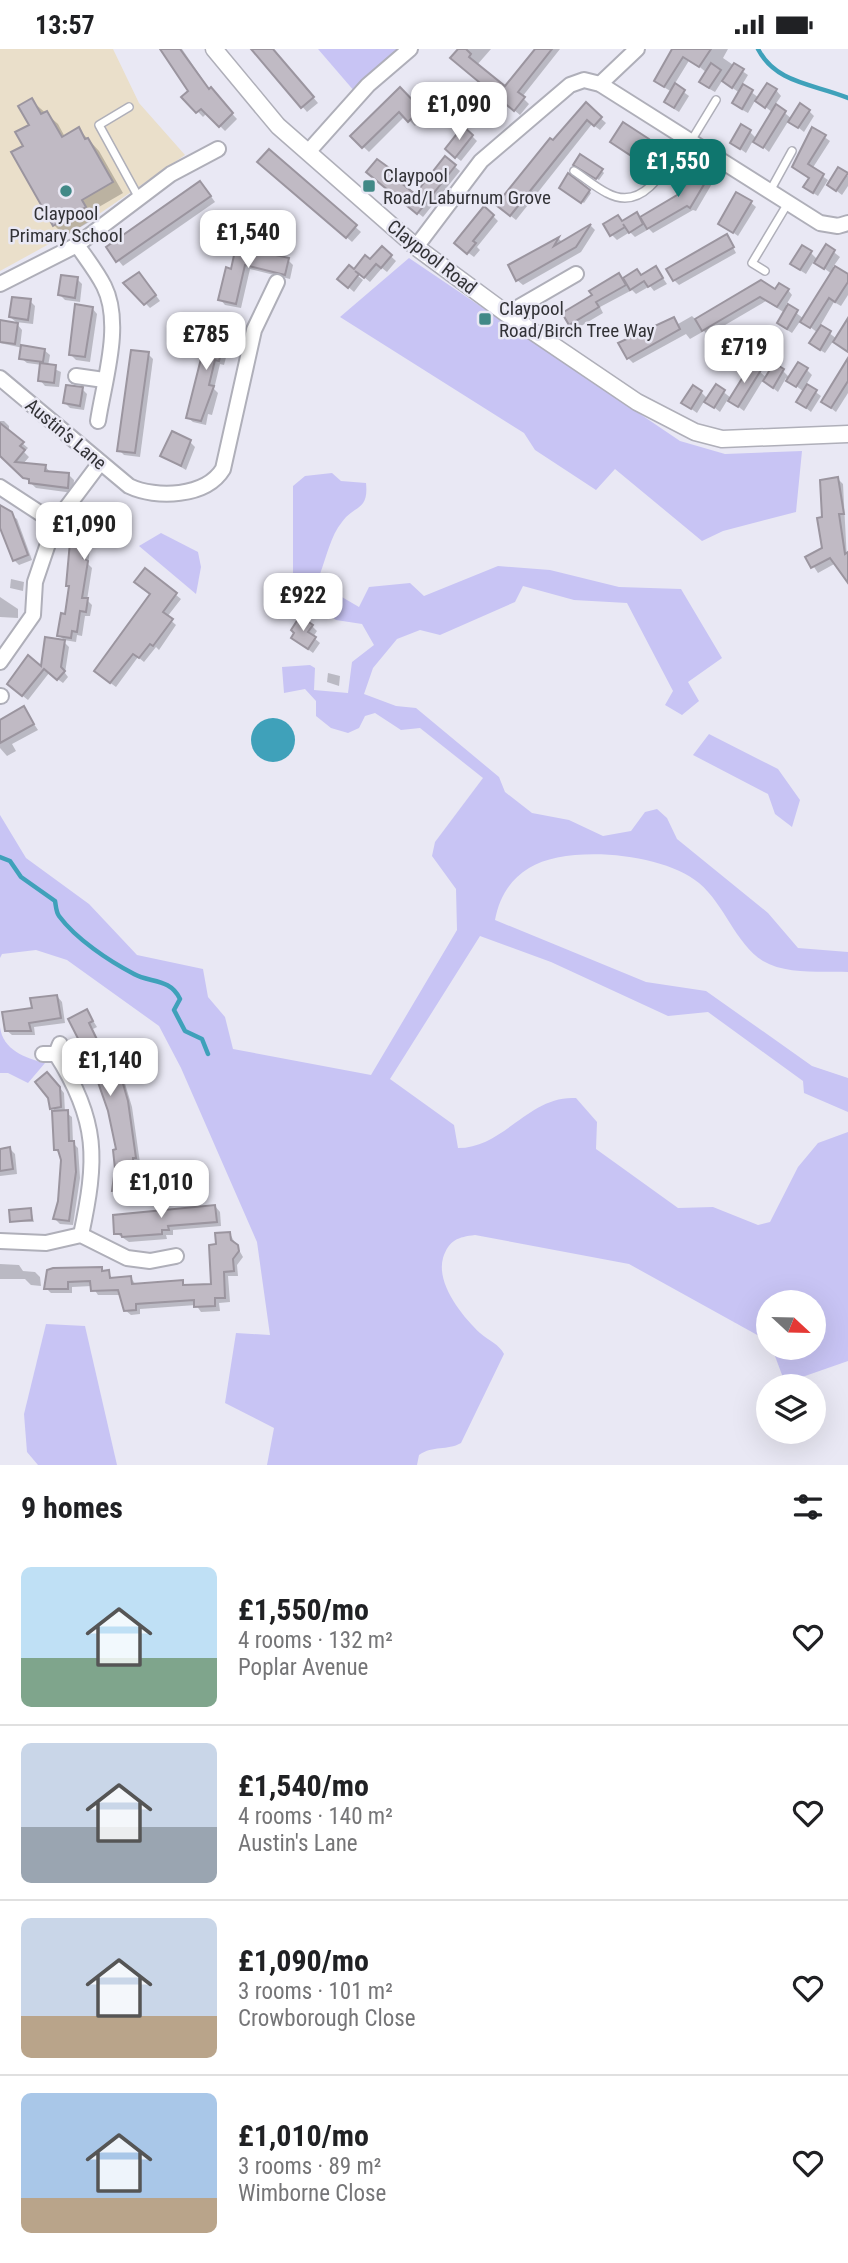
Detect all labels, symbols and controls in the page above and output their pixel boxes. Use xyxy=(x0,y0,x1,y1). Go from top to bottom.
text: 13:57 xyxy=(35,10,95,40)
pin: £1,090 xyxy=(402,83,516,142)
text: £1,090 xyxy=(427,91,491,118)
pin: £1,550 xyxy=(621,139,735,199)
text: £1,550 xyxy=(646,148,710,175)
place label: Claypool Road/Laburnum Grove xyxy=(383,164,551,209)
marker: Claypool Road/Laburnum Grove xyxy=(361,178,377,194)
marker: Claypool Primary School xyxy=(58,183,74,199)
place label: Claypool Primary School xyxy=(9,202,123,247)
pin: £1,540 xyxy=(191,211,305,270)
street label: Claypool Road xyxy=(383,215,481,299)
text: £1,540 xyxy=(216,219,280,246)
place label: Claypool Road/Birch Tree Way xyxy=(499,297,655,342)
marker: Claypool Road/Birch Tree Way xyxy=(477,311,493,327)
pin: £785 xyxy=(165,313,247,372)
text: £785 xyxy=(183,321,229,348)
pin: £719 xyxy=(703,325,785,385)
text: £719 xyxy=(721,334,767,361)
street label: Austin's Lane xyxy=(21,393,111,475)
pin: £1,090 xyxy=(27,503,141,562)
text: £1,090 xyxy=(52,511,116,538)
pin: £922 xyxy=(262,573,344,633)
text: £922 xyxy=(280,582,326,609)
pin: £1,140 xyxy=(53,1039,167,1098)
text: £1,140 xyxy=(78,1047,142,1074)
pin: £1,010 xyxy=(104,1161,218,1220)
text: £1,010 xyxy=(129,1169,193,1196)
north arrow xyxy=(756,1290,826,1360)
map controls xyxy=(756,1290,826,1444)
button: layers xyxy=(756,1374,826,1444)
icon: filters xyxy=(789,1488,827,1526)
text: 9 homes xyxy=(21,1490,123,1525)
text: £1,550/mo xyxy=(238,1592,369,1627)
icon: home xyxy=(77,1595,161,1679)
icon: heart xyxy=(789,1618,827,1656)
text: 4 rooms · 132 m² xyxy=(238,1627,393,1654)
text: Poplar Avenue xyxy=(238,1654,368,1681)
text: £1,540/mo xyxy=(238,1768,369,1803)
icon: home xyxy=(77,1771,161,1855)
icon: heart xyxy=(789,1794,827,1832)
text: 4 rooms · 140 m² xyxy=(238,1803,393,1830)
text: Austin's Lane xyxy=(238,1830,358,1857)
text: £1,090/mo xyxy=(238,1943,369,1978)
icon: home xyxy=(77,1946,161,2030)
icon: heart xyxy=(789,1969,827,2007)
text: 3 rooms · 101 m² xyxy=(238,1978,393,2005)
text: Crowborough Close xyxy=(238,2005,416,2032)
text: £1,010/mo xyxy=(238,2118,369,2153)
icon: home xyxy=(77,2121,161,2205)
icon: heart xyxy=(789,2144,827,2182)
text: 3 rooms · 89 m² xyxy=(238,2153,381,2180)
text: Wimborne Close xyxy=(238,2180,386,2207)

